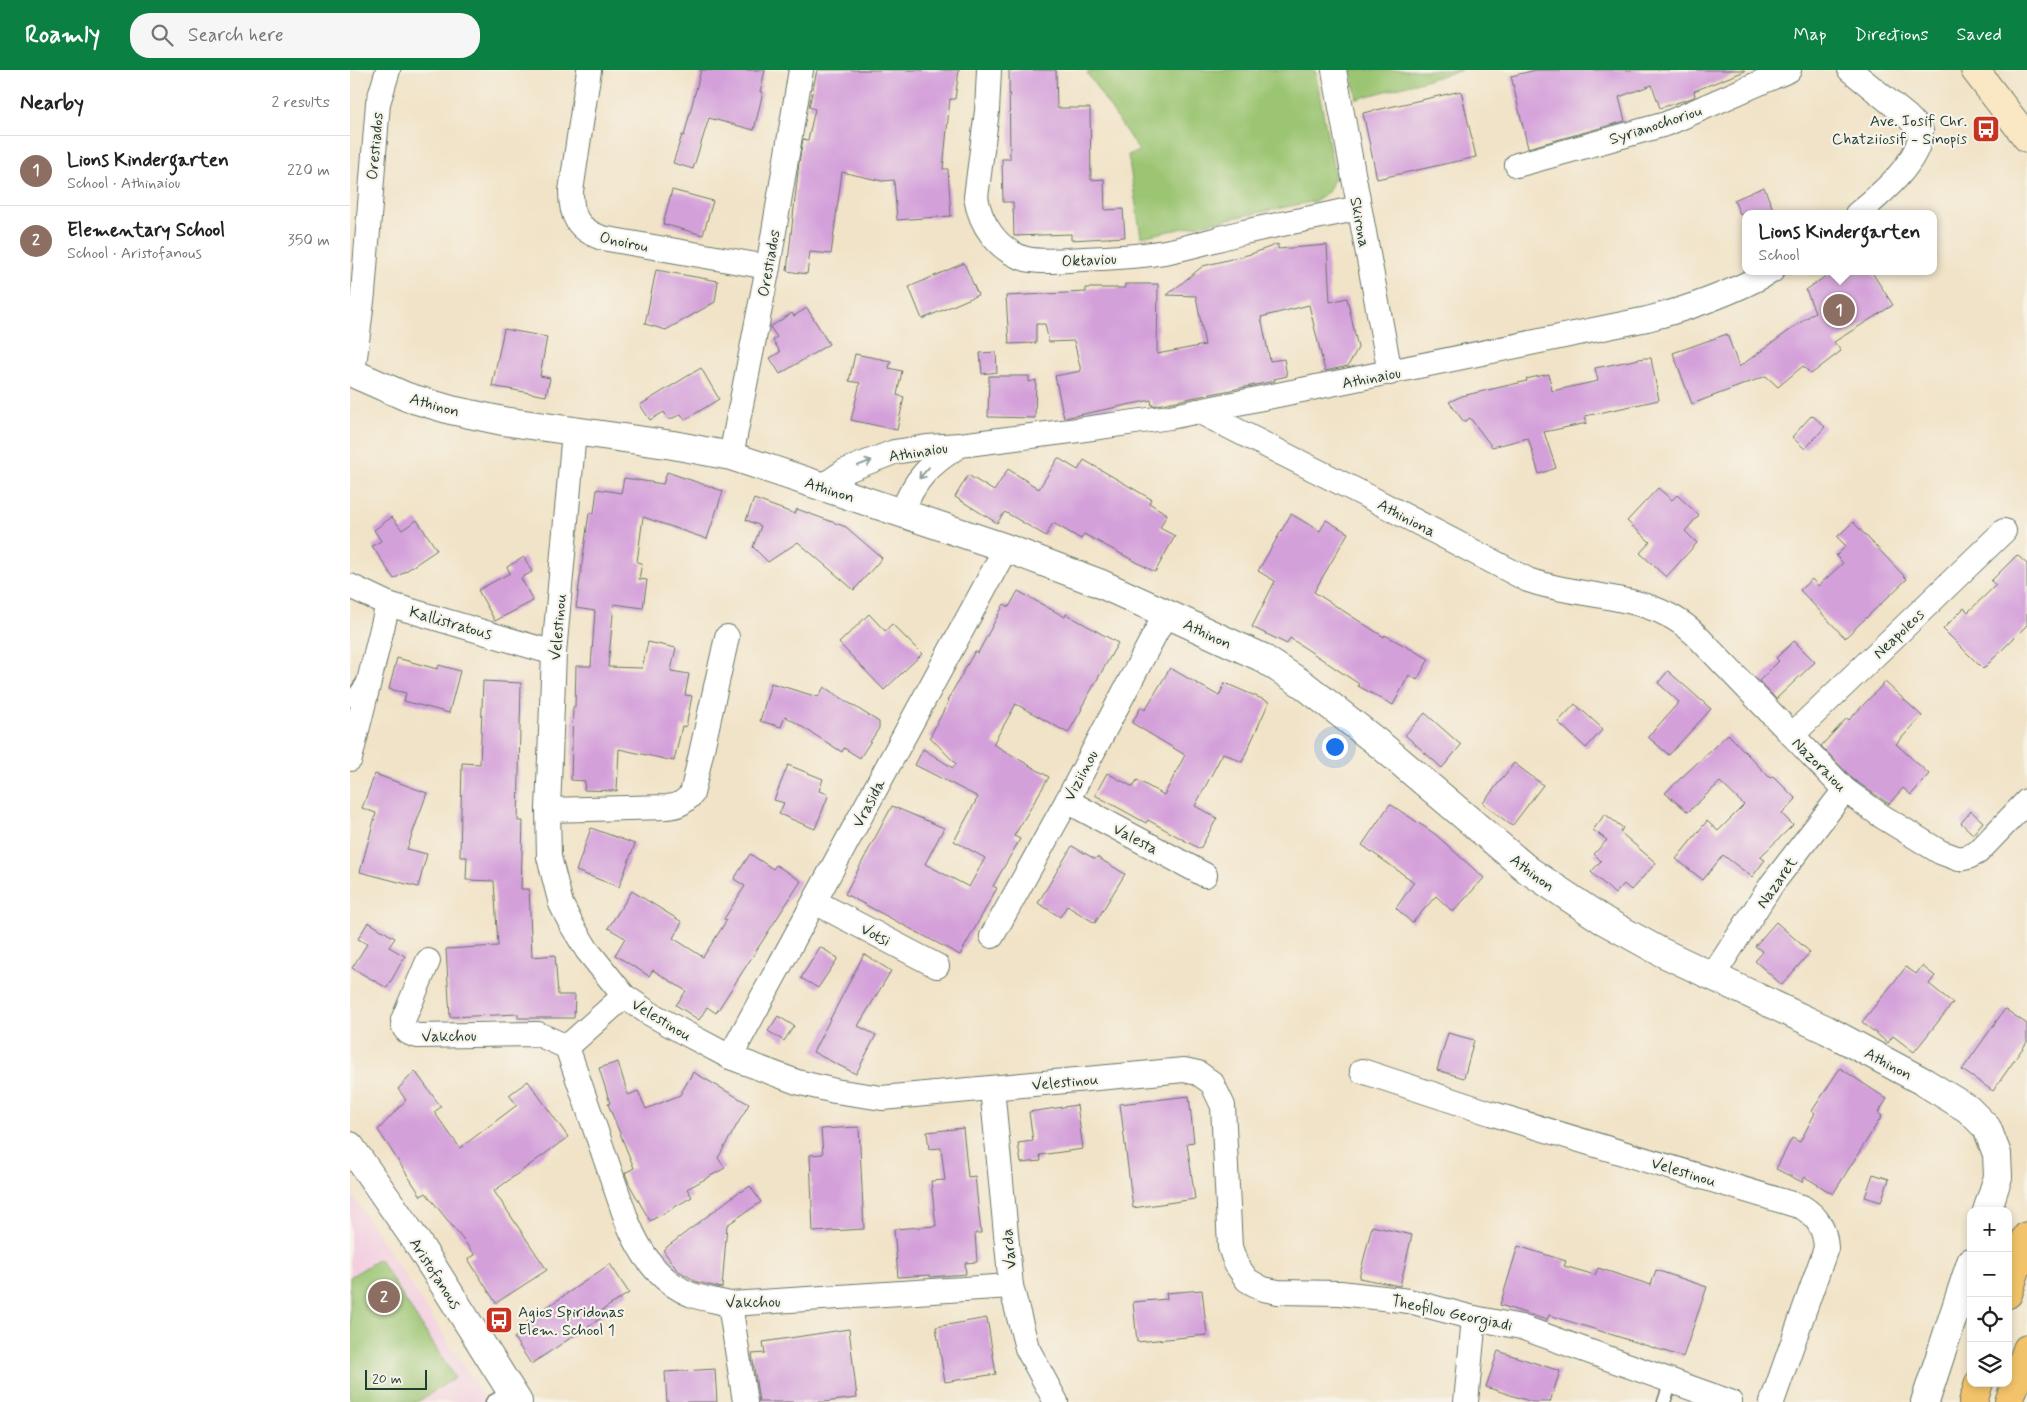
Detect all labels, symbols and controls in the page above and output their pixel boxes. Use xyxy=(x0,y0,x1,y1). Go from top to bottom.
search box xyxy=(130,13,480,58)
text: Roamly xyxy=(25,20,100,51)
icon: search xyxy=(148,21,176,49)
text: Search here xyxy=(188,23,284,48)
text: Map xyxy=(1794,23,1827,47)
text: Directions xyxy=(1855,23,1929,47)
text: Saved xyxy=(1957,23,2002,47)
text: Nearby xyxy=(20,89,84,117)
text: 2 results xyxy=(272,92,330,113)
street label: Syrianochoriou xyxy=(1607,101,1704,150)
street label: Orestiados xyxy=(362,111,389,181)
place label: Ave. Iosif Chr. Chatziiosif - Sinopis xyxy=(1832,111,1967,150)
bus stop icon: Ave. Iosif Chr. Chatziiosif - Sinopis xyxy=(1971,114,2001,144)
text: Lions Kindergarten xyxy=(67,148,229,173)
text: 1 xyxy=(32,160,40,181)
text: 220 m xyxy=(287,160,330,181)
text: School · Athinaiou xyxy=(67,173,180,194)
street label: Skirona xyxy=(1344,195,1375,249)
popup xyxy=(1742,210,1937,275)
text: Elementary School xyxy=(67,218,225,243)
text: Lions Kindergarten xyxy=(1759,220,1920,245)
street label: Onoirou xyxy=(598,227,650,258)
street label: Orestiados xyxy=(753,228,786,299)
text: 2 xyxy=(32,230,40,251)
text: 350 m xyxy=(288,230,330,251)
text: School · Aristofanous xyxy=(67,243,202,264)
text: School xyxy=(1759,245,1800,266)
street label: Oktaviou xyxy=(1061,249,1117,272)
pin: 1 xyxy=(1823,291,1855,329)
street label: Athinaiou xyxy=(1340,362,1403,394)
street label: Athinon xyxy=(407,388,462,423)
street label: Athinaiou xyxy=(887,437,949,468)
one-way arrow xyxy=(857,458,872,467)
one-way arrow xyxy=(918,466,929,479)
street label: Athinon xyxy=(802,473,857,508)
street label: Athiniona xyxy=(1374,494,1439,542)
street label: Velestinou xyxy=(545,593,572,661)
street label: Kallistratous xyxy=(407,602,494,645)
street label: Neapoleos xyxy=(1869,604,1929,664)
street label: Athinon xyxy=(1180,614,1235,655)
street label: Nazoraiou xyxy=(1787,733,1851,797)
your location xyxy=(1322,734,1348,760)
street label: Viziinou xyxy=(1059,747,1103,805)
street label: Vrasida xyxy=(848,775,891,832)
street label: Valesta xyxy=(1109,819,1162,860)
street label: Athinon xyxy=(1505,849,1559,897)
street label: Nazaret xyxy=(1752,853,1803,913)
street label: Votsi xyxy=(857,919,894,952)
street label: Velestinou xyxy=(627,994,695,1047)
street label: Vakchou xyxy=(421,1026,477,1047)
street label: Athinon xyxy=(1861,1043,1916,1086)
street label: Velestinou xyxy=(1031,1069,1100,1096)
street label: Velestinou xyxy=(1648,1153,1719,1192)
map controls xyxy=(1967,1207,2012,1387)
button: + xyxy=(1967,1207,2012,1252)
street label: Varda xyxy=(997,1228,1022,1270)
street label: Aristofanous xyxy=(404,1234,466,1313)
button: − xyxy=(1967,1252,2012,1297)
pin: 2 xyxy=(368,1278,400,1316)
street label: Theofilou Georgiadi xyxy=(1389,1290,1514,1338)
street label: Vakchou xyxy=(725,1292,781,1313)
button: locate xyxy=(1967,1297,2012,1342)
place label: Agios Spiridonas Elem. School 1 xyxy=(518,1302,624,1341)
bus stop icon: Agios Spiridonas Elem. School 1 xyxy=(484,1305,514,1335)
button: layers xyxy=(1967,1342,2012,1387)
scale bar xyxy=(365,1367,428,1390)
text: 20 m xyxy=(372,1370,402,1388)

